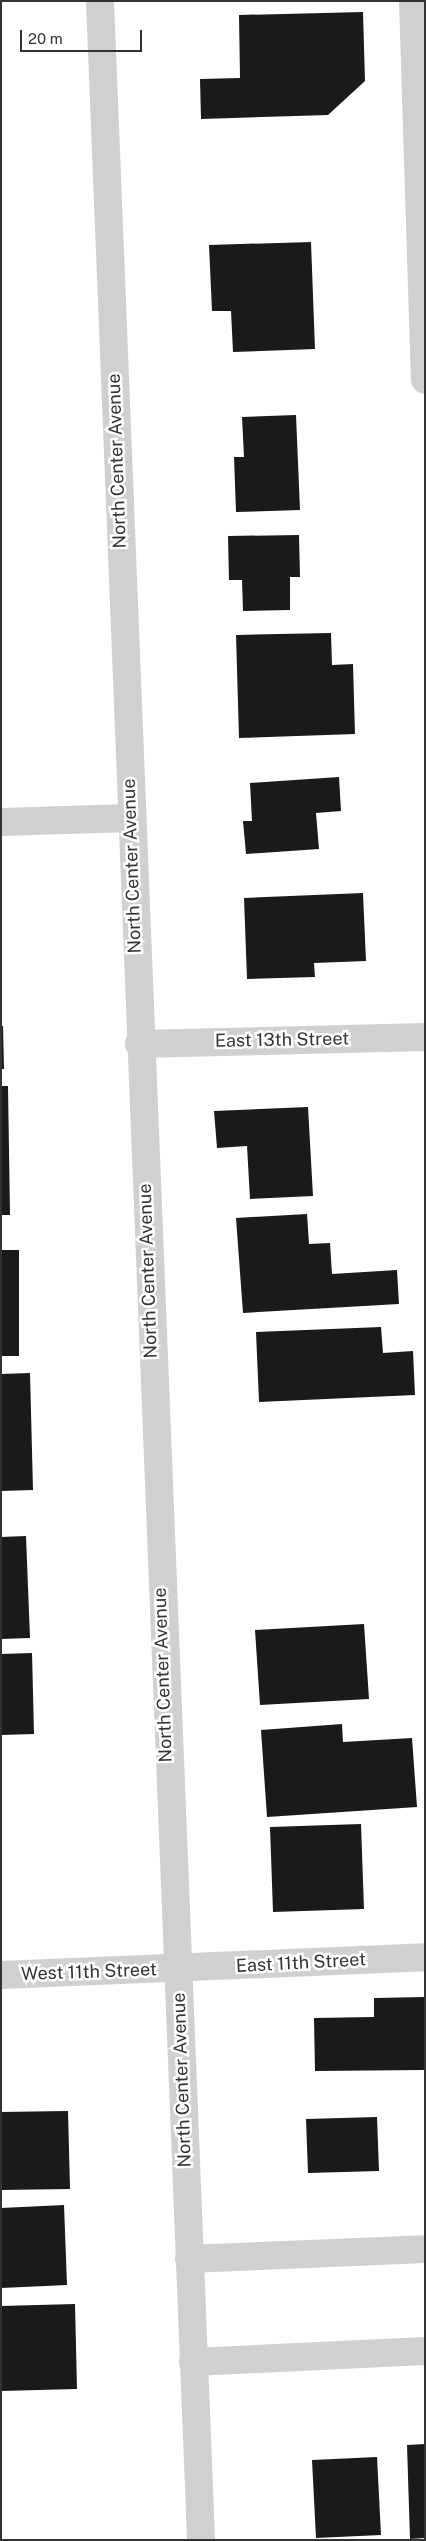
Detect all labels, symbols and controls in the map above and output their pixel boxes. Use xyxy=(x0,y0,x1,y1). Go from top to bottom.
scale bar xyxy=(22,20,145,52)
text: 20 m xyxy=(28,30,63,47)
street label: North Center Avenue xyxy=(103,373,131,549)
street label: North Center Avenue xyxy=(118,778,146,954)
street label: East 13th Street xyxy=(215,1028,349,1052)
street label: North Center Avenue xyxy=(134,1183,162,1359)
street label: North Center Avenue xyxy=(149,1587,177,1763)
street label: East 11th Street xyxy=(235,1949,367,1977)
street label: West 11th Street xyxy=(21,1959,157,1985)
street label: North Center Avenue xyxy=(168,1992,196,2168)

